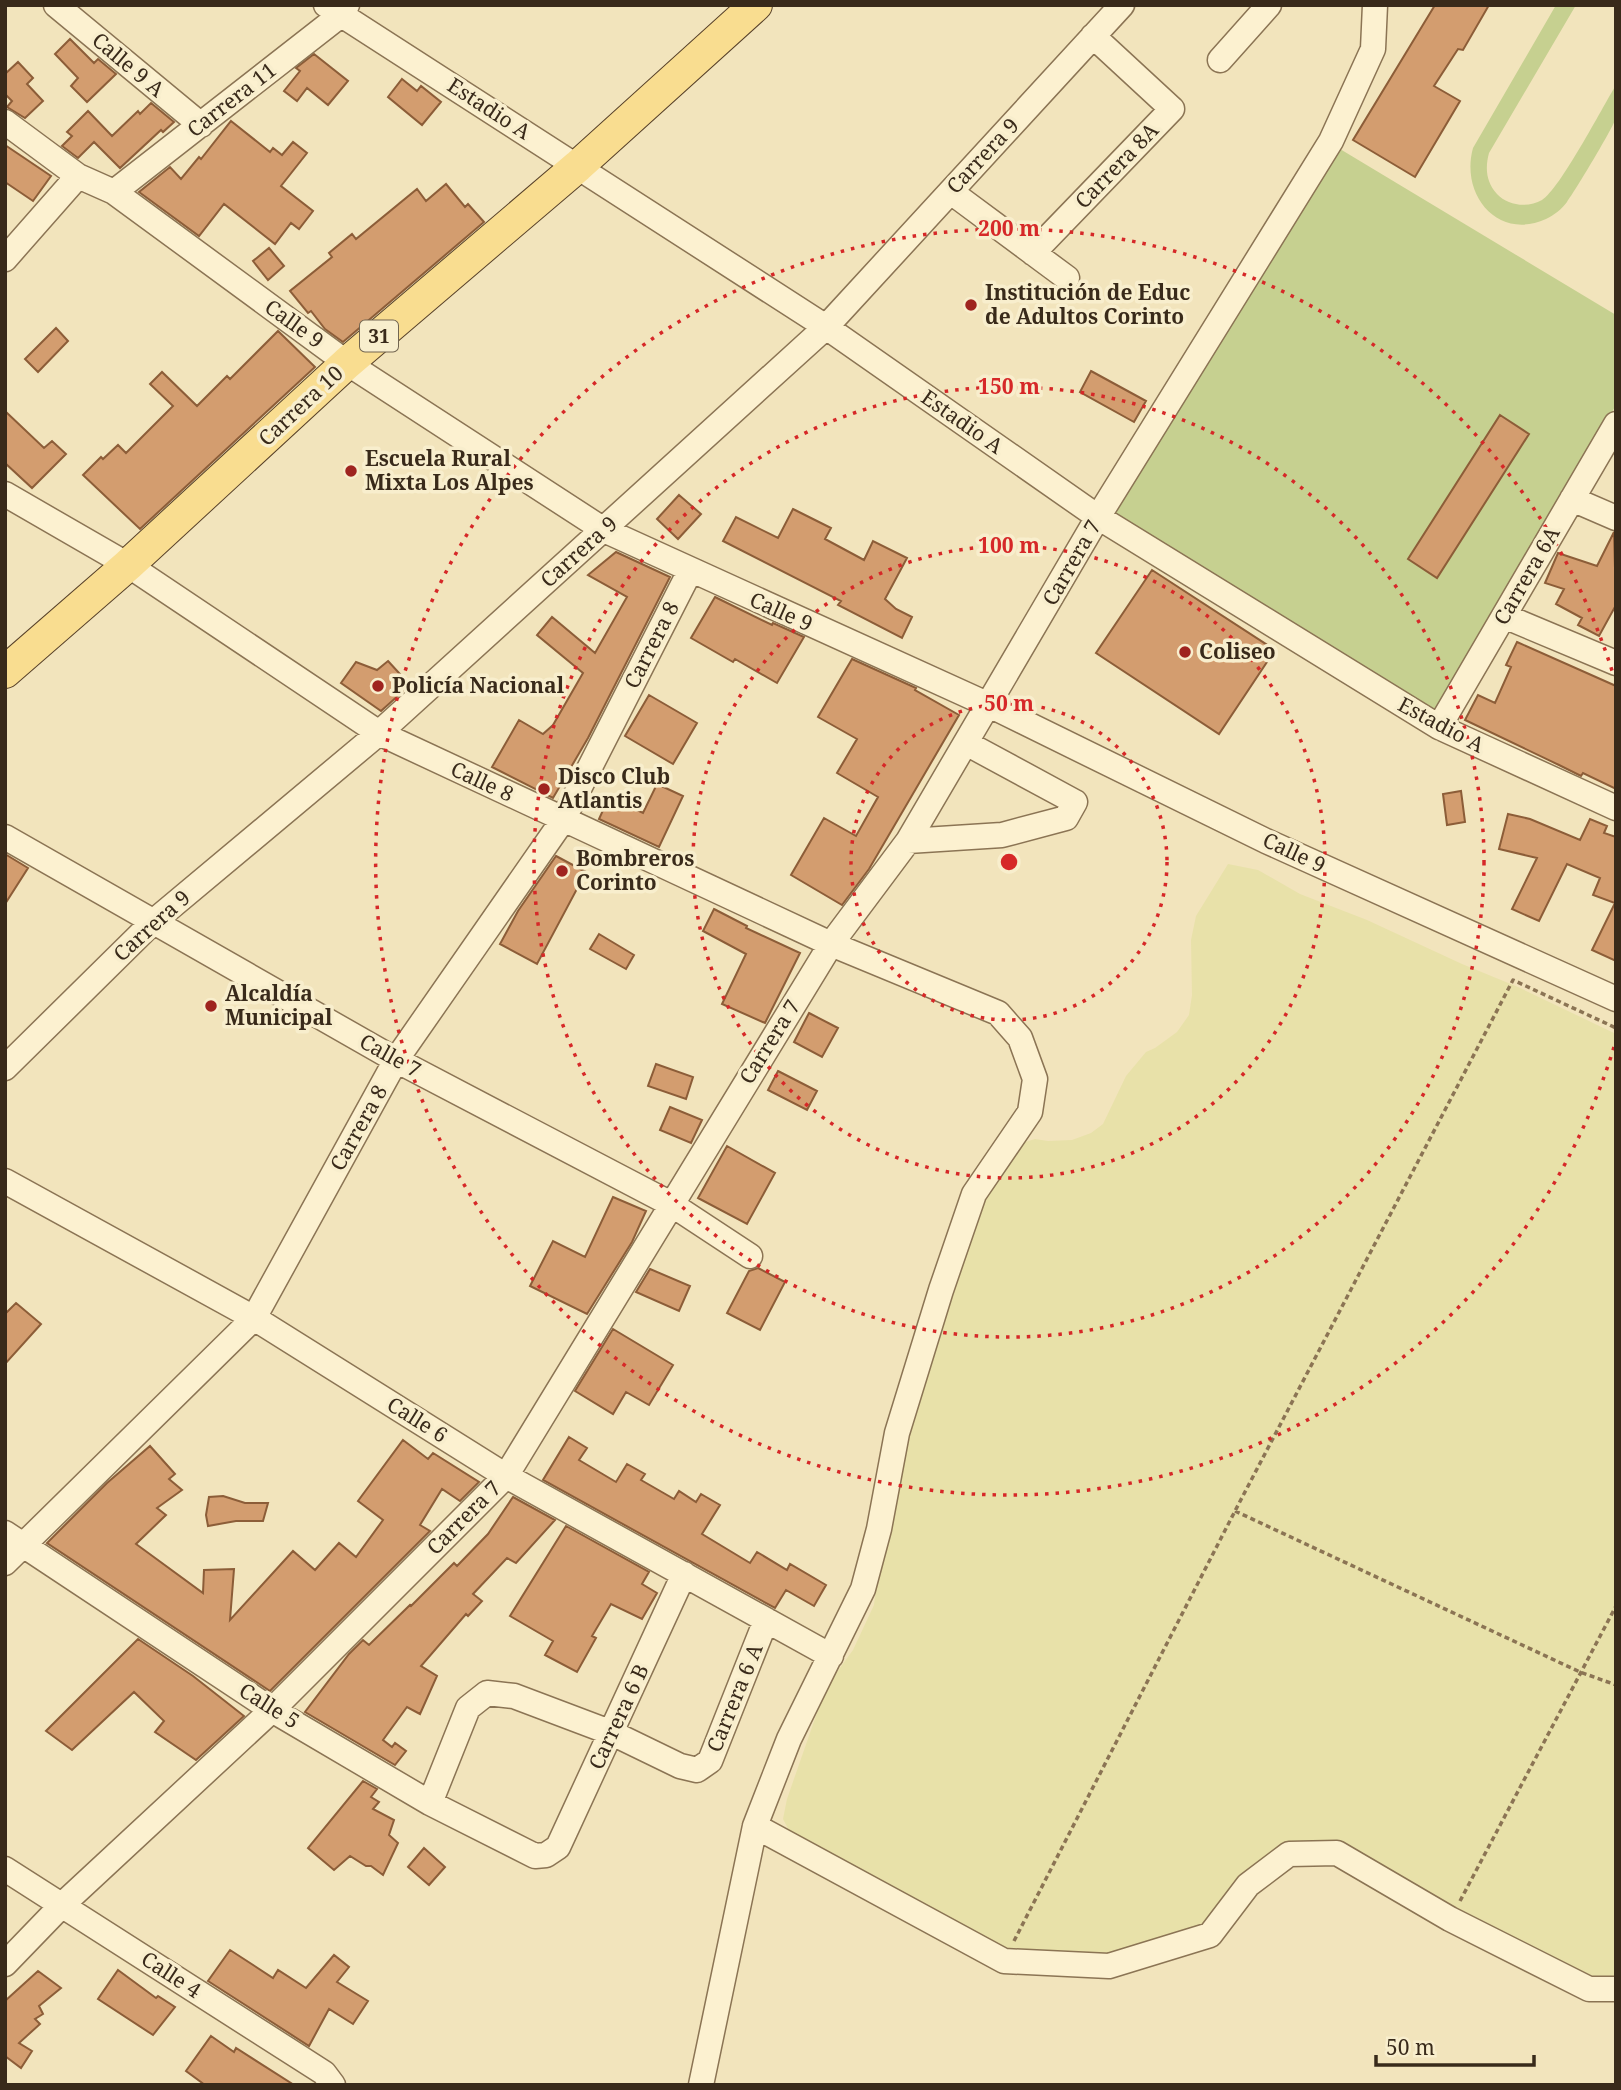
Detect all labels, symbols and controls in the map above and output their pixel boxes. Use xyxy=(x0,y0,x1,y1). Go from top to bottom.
street label: Calle 9 A xyxy=(87,26,171,103)
street label: Carrera 11 xyxy=(181,56,282,143)
street label: Estadio A xyxy=(443,71,537,146)
street label: Carrera 9 xyxy=(940,111,1025,199)
street label: Carrera 8A xyxy=(1068,116,1164,214)
text: 200 m xyxy=(978,214,1040,242)
place label: Institución de Educ de Adultos Corinto xyxy=(985,278,1190,330)
street label: Calle 9 xyxy=(260,292,330,354)
marker: Institución de Educ de Adultos Corinto xyxy=(963,297,979,313)
road number: 31 xyxy=(360,320,398,352)
street label: Carrera 10 xyxy=(252,359,349,452)
text: 150 m xyxy=(978,372,1040,400)
street label: Estadio A xyxy=(916,383,1009,460)
place label: Escuela Rural Mixta Los Alpes xyxy=(365,444,534,496)
marker: Escuela Rural Mixta Los Alpes xyxy=(343,463,359,479)
street label: Carrera 9 xyxy=(534,509,623,593)
street label: Carrera 7 xyxy=(1035,515,1107,610)
street label: Carrera 6A xyxy=(1487,521,1566,630)
text: 100 m xyxy=(978,531,1040,559)
street label: Calle 9 xyxy=(745,585,817,637)
street label: Carrera 8 xyxy=(617,596,685,693)
place label: Coliseo xyxy=(1199,637,1276,665)
marker: Coliseo xyxy=(1177,644,1193,660)
place label: Policía Nacional xyxy=(392,671,565,699)
marker: Policía Nacional xyxy=(370,678,386,694)
text: 50 m xyxy=(984,689,1034,717)
street label: Estadio A xyxy=(1394,690,1490,759)
street label: Calle 8 xyxy=(447,754,518,808)
place label: Disco Club Atlantis xyxy=(558,762,670,814)
marker: Disco Club Atlantis xyxy=(536,781,552,797)
street label: Calle 9 xyxy=(1259,825,1330,879)
place label: Bombreros Corinto xyxy=(576,844,694,896)
centre of rings xyxy=(997,850,1021,874)
marker: Bombreros Corinto xyxy=(554,863,570,879)
street label: Carrera 9 xyxy=(107,883,196,967)
place label: Alcaldía Municipal xyxy=(225,979,333,1031)
street label: Carrera 7 xyxy=(732,994,806,1089)
marker: Alcaldía Municipal xyxy=(203,998,219,1014)
street label: Calle 7 xyxy=(355,1027,426,1083)
street label: Carrera 8 xyxy=(323,1080,393,1176)
street label: Calle 6 xyxy=(382,1390,453,1449)
street label: Carrera 7 xyxy=(420,1474,507,1561)
street label: Carrera 6 A xyxy=(700,1639,769,1756)
street label: Carrera 6 B xyxy=(581,1659,655,1774)
street label: Calle 5 xyxy=(234,1676,305,1735)
street label: Calle 4 xyxy=(136,1944,207,2004)
scale bar xyxy=(1376,2024,1534,2068)
text: 50 m xyxy=(1386,2033,1435,2061)

